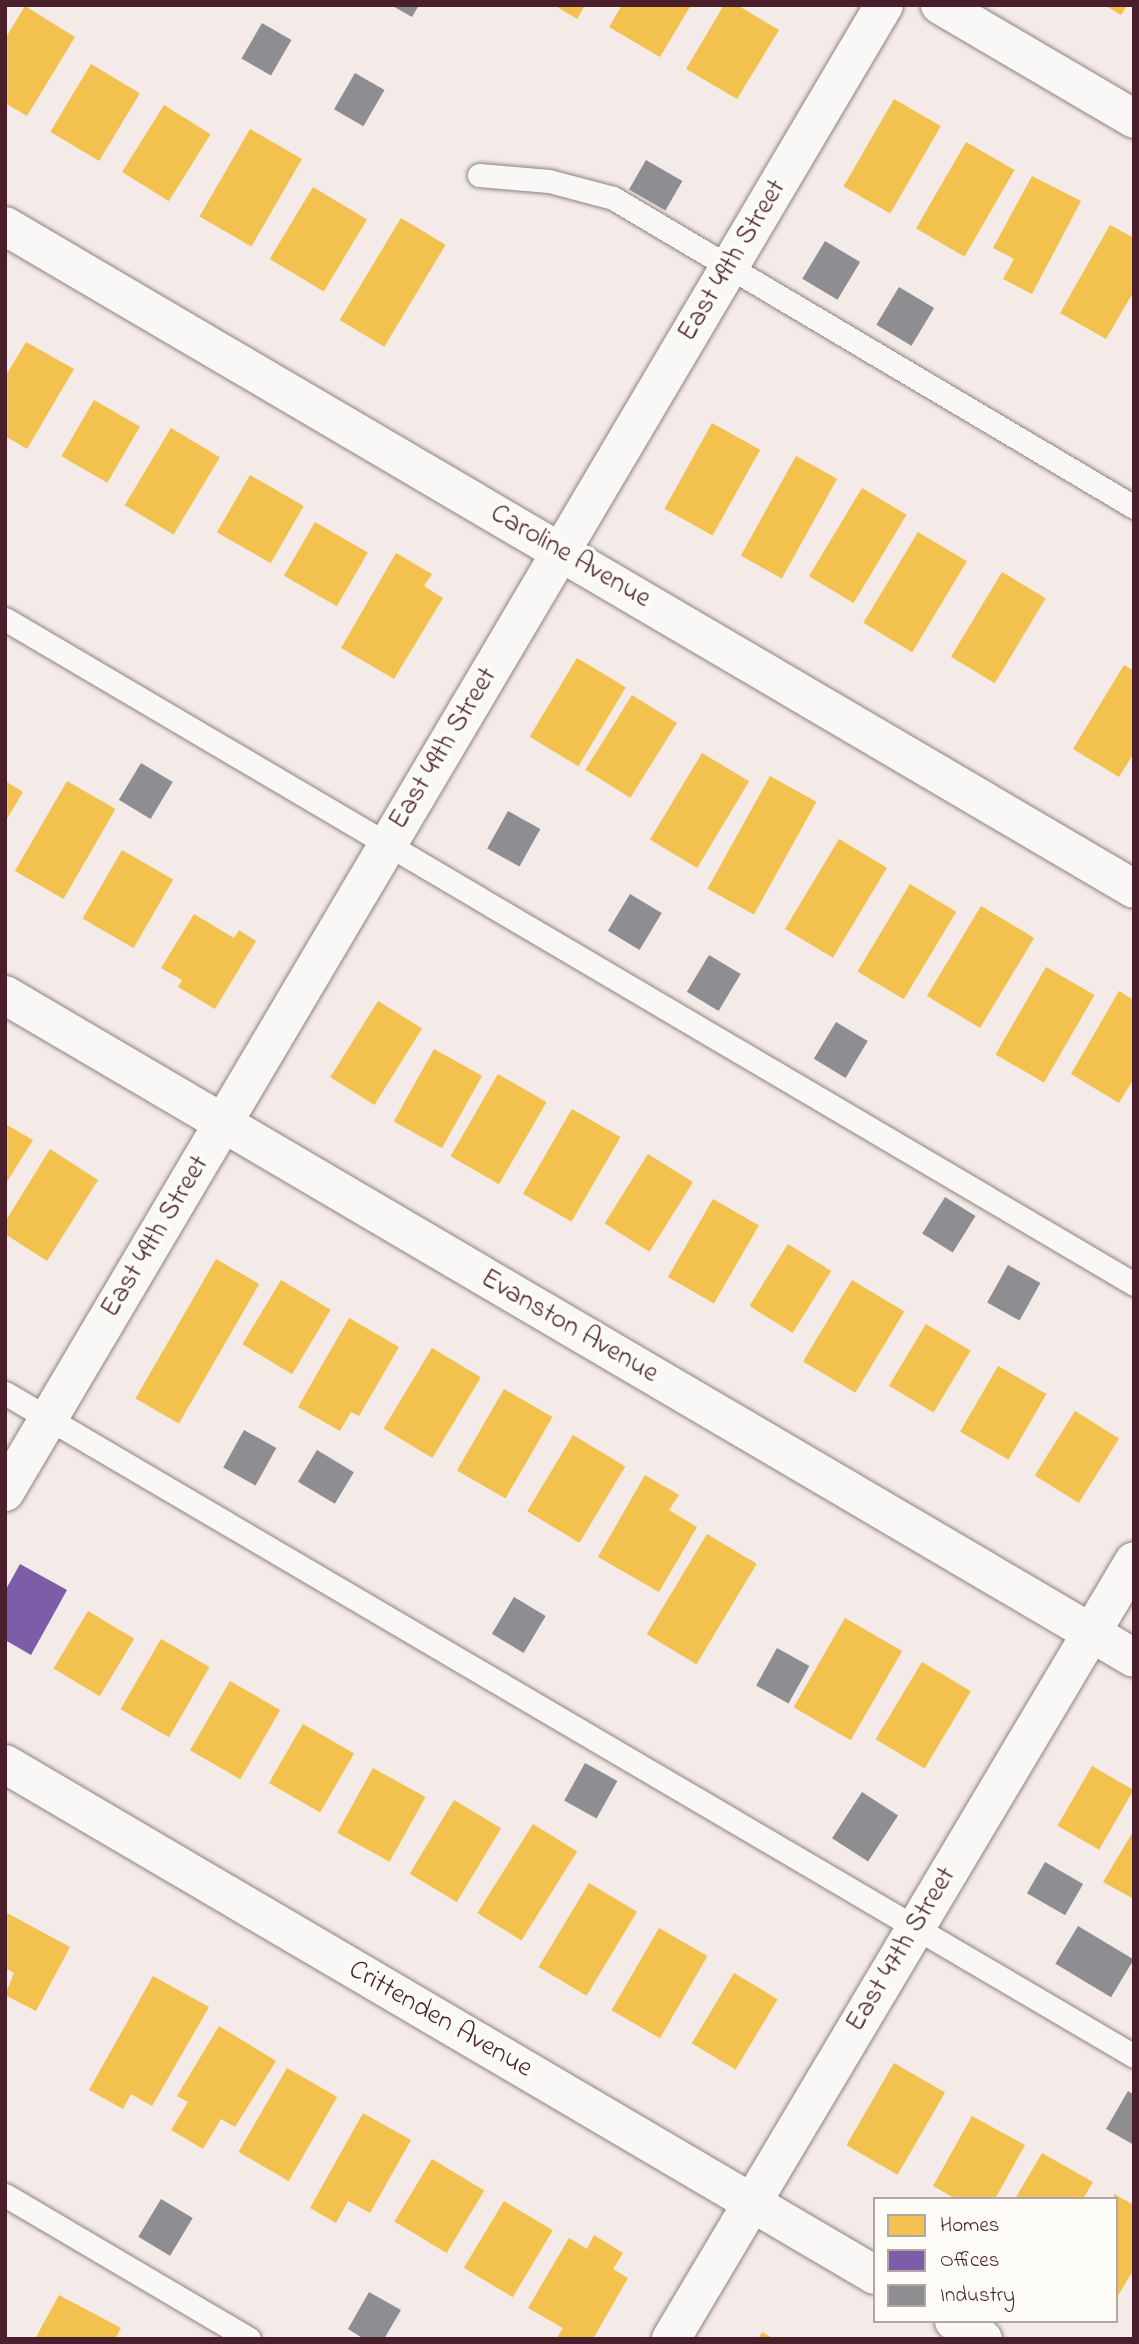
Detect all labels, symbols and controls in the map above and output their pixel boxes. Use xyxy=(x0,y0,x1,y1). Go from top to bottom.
street label: East 49th Street xyxy=(671,174,795,348)
street label: Caroline Avenue xyxy=(484,498,656,616)
street label: East 49th Street xyxy=(382,662,506,836)
street label: East 49th Street xyxy=(94,1150,218,1324)
street label: Evanston Avenue xyxy=(474,1263,664,1391)
street label: East 47th Street xyxy=(840,1862,964,2038)
street label: Crittenden Avenue xyxy=(342,1954,538,2086)
legend xyxy=(873,2197,1118,2323)
text: Homes xyxy=(940,2211,1000,2241)
text: Offices xyxy=(940,2246,999,2276)
text: Industry xyxy=(940,2281,1015,2311)

